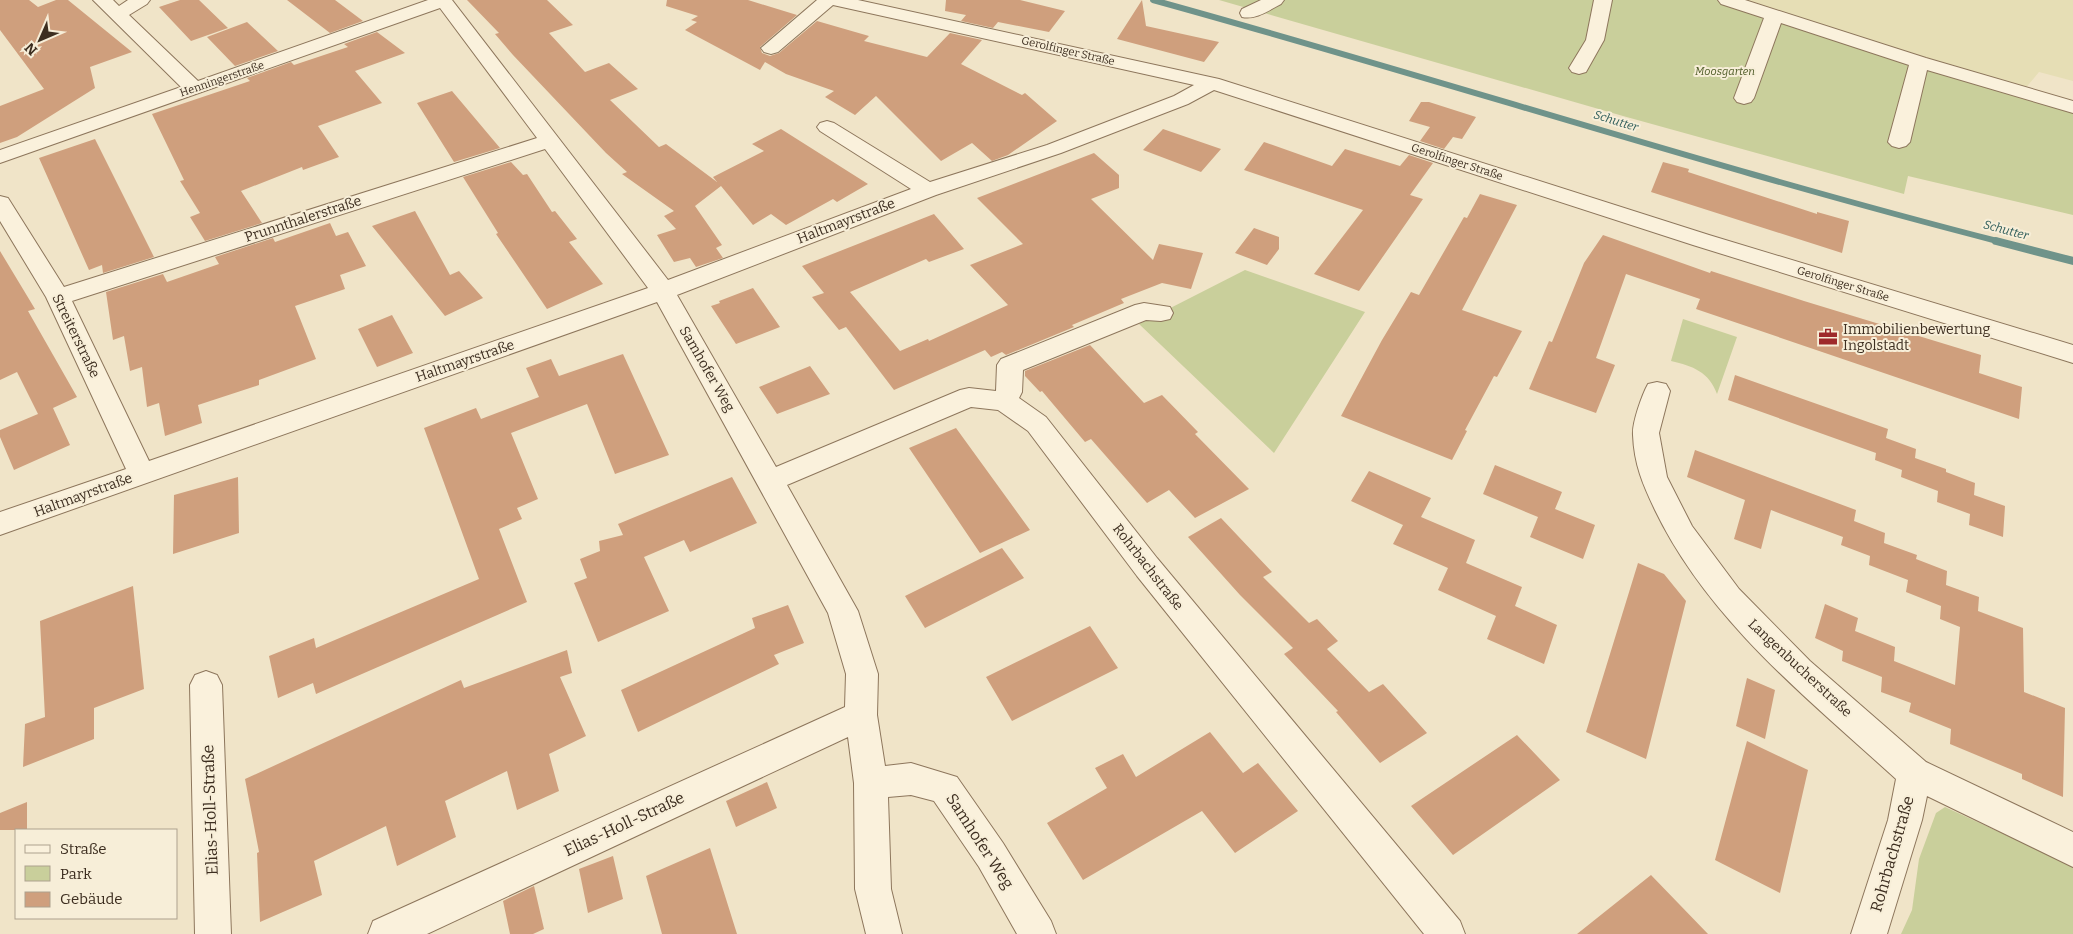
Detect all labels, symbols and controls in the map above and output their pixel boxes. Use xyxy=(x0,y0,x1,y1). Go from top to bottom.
north arrow xyxy=(15,15,65,65)
street label: Gerolfinger Straße xyxy=(1020,34,1116,68)
text: N xyxy=(21,39,41,59)
street label: Henningerstraße xyxy=(178,58,266,100)
park label: Moosgarten xyxy=(1695,65,1755,78)
water label: Schutter xyxy=(1592,108,1641,135)
street label: Gerolfinger Straße xyxy=(1410,141,1504,183)
street label: Prunnthalerstraße xyxy=(243,192,363,246)
street label: Haltmayrstraße xyxy=(795,195,897,247)
water label: Schutter xyxy=(1982,217,2031,243)
street label: Gerolfinger Straße xyxy=(1795,264,1891,304)
street label: Streiterstraße xyxy=(48,291,104,381)
place label: Immobilienbewertung Ingolstadt xyxy=(1843,321,1991,354)
street label: Samhofer Weg xyxy=(676,323,738,415)
office icon: Immobilienbewertung Ingolstadt xyxy=(1817,326,1839,348)
street label: Haltmayrstraße xyxy=(413,336,517,386)
street label: Haltmayrstraße xyxy=(32,469,134,521)
street label: Rohrbachstraße xyxy=(1109,520,1187,614)
street label: Langenbucherstraße xyxy=(1744,615,1856,721)
street label: Elias-Holl-Straße xyxy=(198,744,222,876)
street label: Elias-Holl-Straße xyxy=(561,788,687,860)
street label: Samhofer Weg xyxy=(942,790,1018,892)
street label: Rohrbachstraße xyxy=(1866,794,1918,914)
legend xyxy=(15,829,178,919)
text: Straße xyxy=(60,840,106,858)
text: Park xyxy=(60,865,92,883)
text: Gebäude xyxy=(60,890,123,908)

